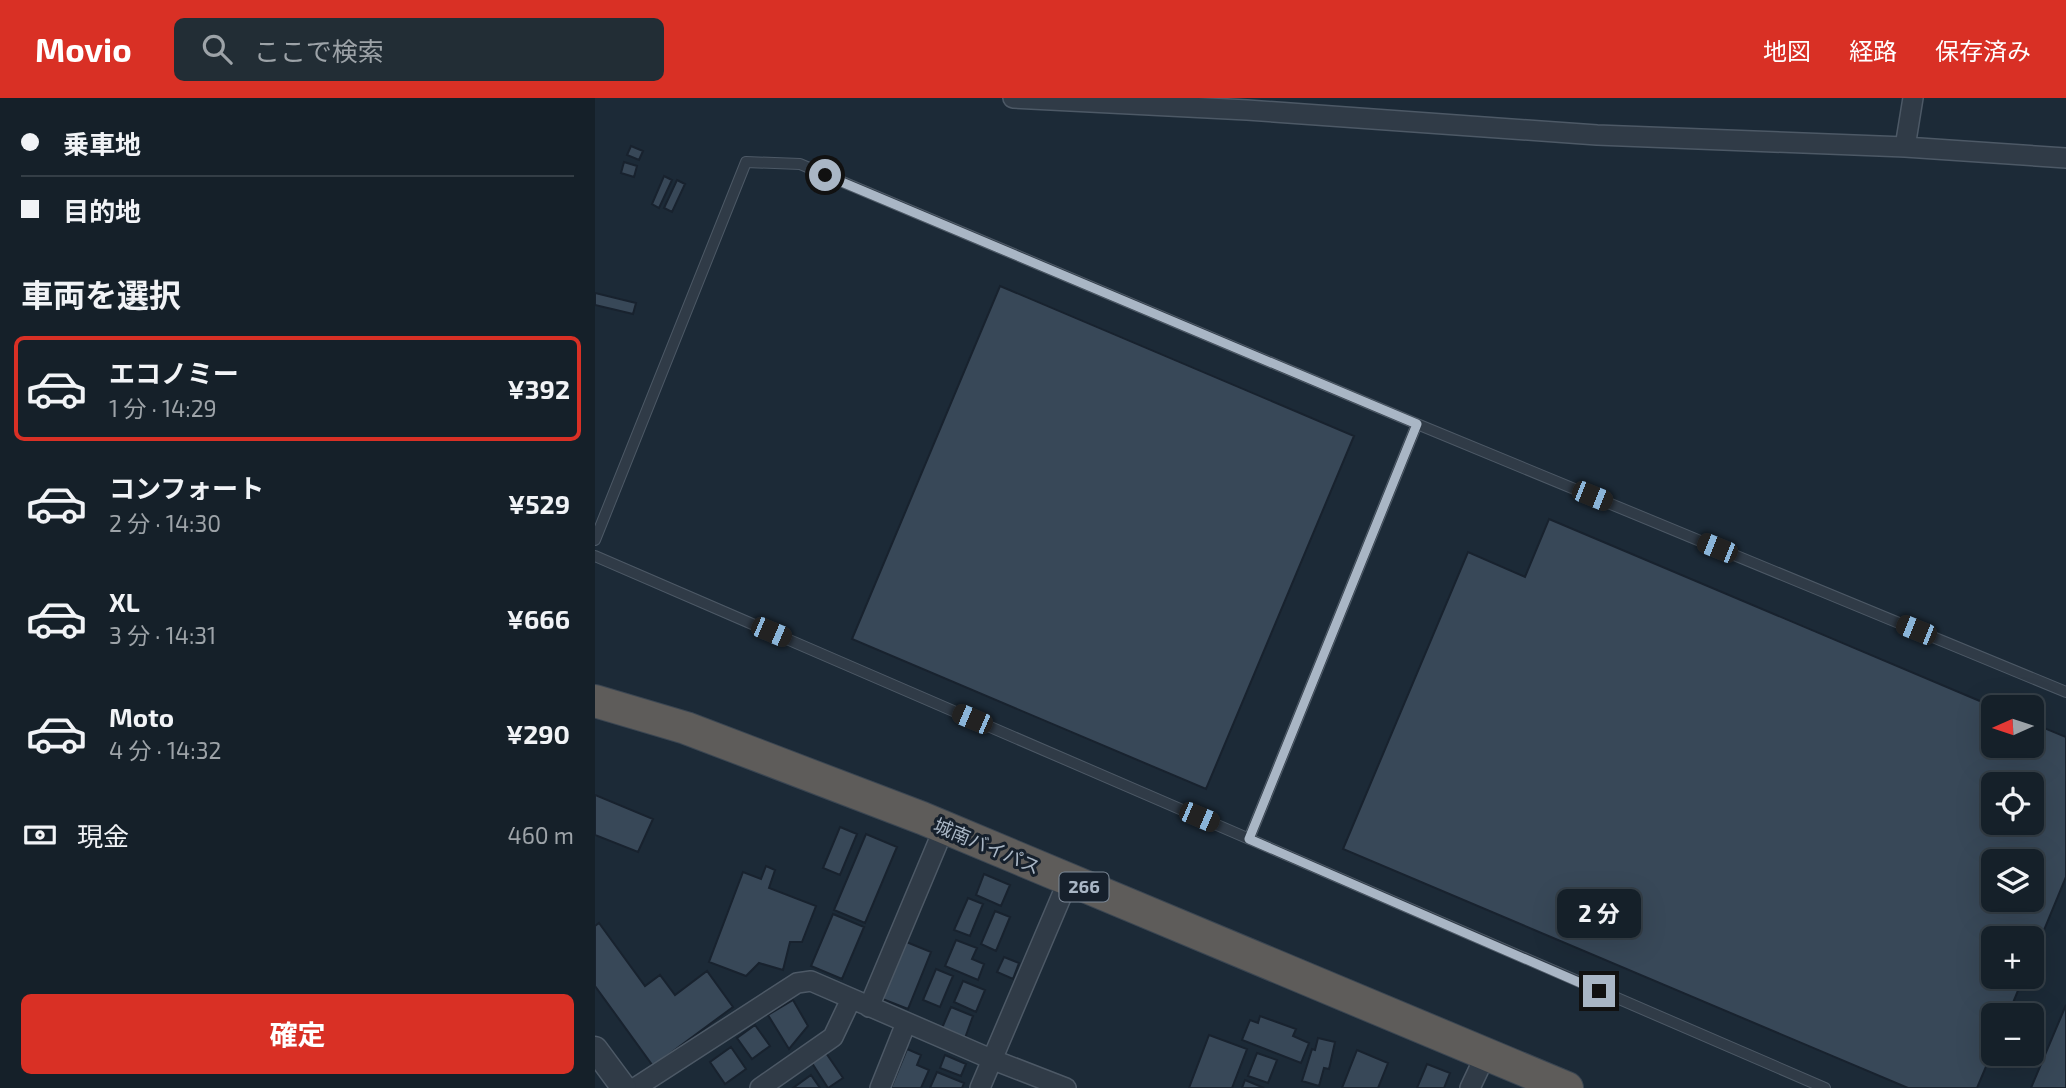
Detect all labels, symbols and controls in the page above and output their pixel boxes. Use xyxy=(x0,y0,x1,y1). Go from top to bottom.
search box xyxy=(174,18,664,81)
text: Movio xyxy=(35,29,132,69)
icon: search xyxy=(198,30,236,68)
text: ここで検索 xyxy=(254,35,384,66)
text: 地図 xyxy=(1763,36,1811,65)
text: 経路 xyxy=(1849,36,1897,65)
text: 保存済み xyxy=(1935,36,2031,65)
text: 乗車地 xyxy=(63,128,141,159)
route start xyxy=(809,159,841,191)
text: 目的地 xyxy=(63,195,141,226)
text: 車両を選択 xyxy=(21,275,181,313)
icon: car xyxy=(25,357,88,420)
text: エコノミー xyxy=(109,357,239,388)
text: ¥392 xyxy=(508,373,570,404)
text: 1 分 · 14:29 xyxy=(109,394,217,422)
icon: car xyxy=(25,472,88,535)
text: コンフォート xyxy=(109,472,264,503)
car xyxy=(1569,478,1616,514)
text: ¥529 xyxy=(508,488,570,519)
text: 2 分 · 14:30 xyxy=(109,509,221,537)
car xyxy=(1694,530,1741,566)
text: XL xyxy=(109,586,140,617)
icon: car xyxy=(25,587,88,650)
text: ¥666 xyxy=(507,603,570,634)
car xyxy=(1893,612,1940,648)
car xyxy=(748,614,795,650)
text: 3 分 · 14:31 xyxy=(109,621,216,649)
north arrow xyxy=(1981,695,2044,758)
map controls xyxy=(1981,695,2044,1066)
text: Moto xyxy=(109,701,174,732)
car xyxy=(949,701,996,737)
icon: car xyxy=(25,702,88,765)
text: ¥290 xyxy=(506,718,570,749)
text: 4 分 · 14:32 xyxy=(109,736,221,764)
button: locate xyxy=(1981,772,2044,835)
car xyxy=(1176,799,1223,835)
street label: 城南バイパス xyxy=(930,813,1044,878)
icon: cash xyxy=(21,816,59,854)
text: 現金 xyxy=(77,820,129,851)
text: 460 m xyxy=(508,821,574,849)
button: layers xyxy=(1981,849,2044,912)
road number: 266 xyxy=(1059,872,1109,902)
callout: 2 分 xyxy=(1557,890,1641,938)
text: 2 分 xyxy=(1578,899,1620,927)
button: + xyxy=(1981,926,2044,989)
route end xyxy=(1583,975,1615,1007)
button: 確定 xyxy=(21,994,574,1074)
button: − xyxy=(1981,1003,2044,1066)

